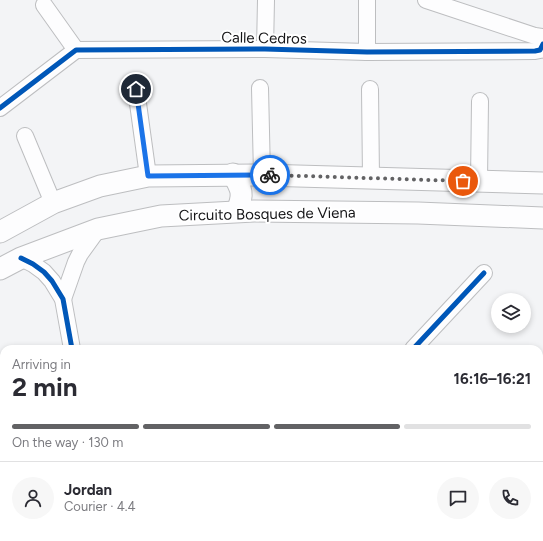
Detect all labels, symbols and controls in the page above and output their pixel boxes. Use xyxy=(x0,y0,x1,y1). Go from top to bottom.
street label: Calle Cedros xyxy=(221,28,307,48)
pin xyxy=(119,72,153,106)
icon: home xyxy=(125,78,147,100)
courier xyxy=(250,155,290,195)
icon: bike xyxy=(259,164,281,186)
pin xyxy=(446,164,480,198)
icon: bag xyxy=(452,170,474,192)
street label: Circuito Bosques de Viena xyxy=(178,203,356,225)
map controls xyxy=(491,293,531,333)
button: layers xyxy=(491,293,531,333)
text: Arriving in xyxy=(12,357,71,372)
text: 16:16–16:21 xyxy=(454,370,531,388)
text: 2 min xyxy=(12,371,78,403)
text: On the way · 130 m xyxy=(12,435,123,450)
button: person xyxy=(12,477,54,519)
button: chat xyxy=(437,477,479,519)
button: phone xyxy=(489,477,531,519)
text: Jordan xyxy=(64,481,112,499)
text: Courier · 4.4 xyxy=(64,499,136,514)

